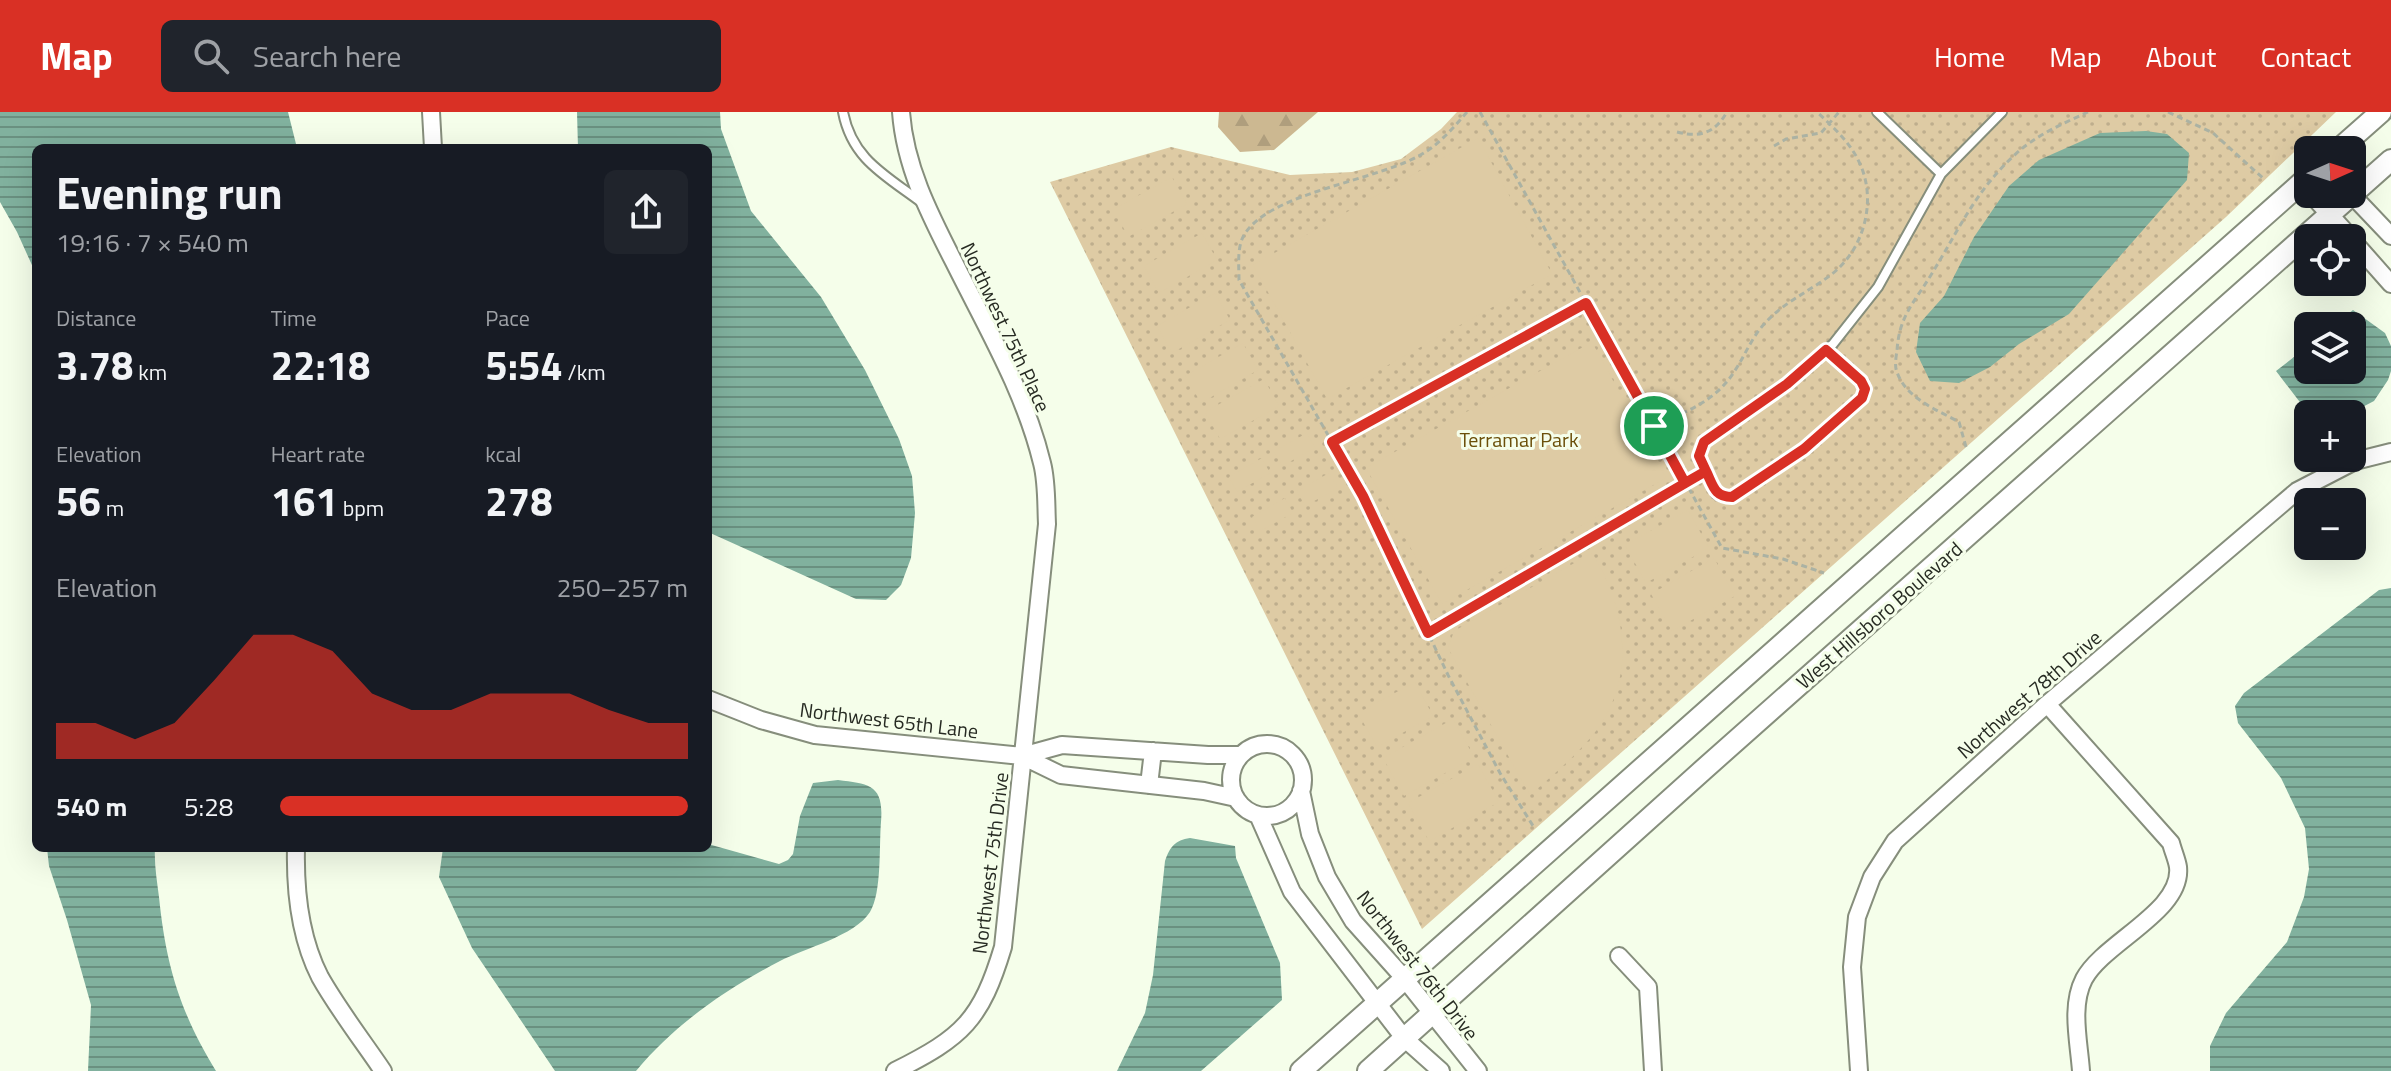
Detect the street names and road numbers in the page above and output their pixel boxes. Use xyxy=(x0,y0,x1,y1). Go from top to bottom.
street label: Northwest 75th Place xyxy=(953,237,1059,417)
street label: West Hillsboro Boulevard xyxy=(1789,534,1969,696)
street label: Northwest 78th Drive xyxy=(1950,622,2108,766)
street label: Northwest 65th Lane xyxy=(798,694,980,746)
street label: Northwest 75th Drive xyxy=(963,770,1017,956)
street label: Northwest 76th Drive xyxy=(1350,883,1486,1047)

